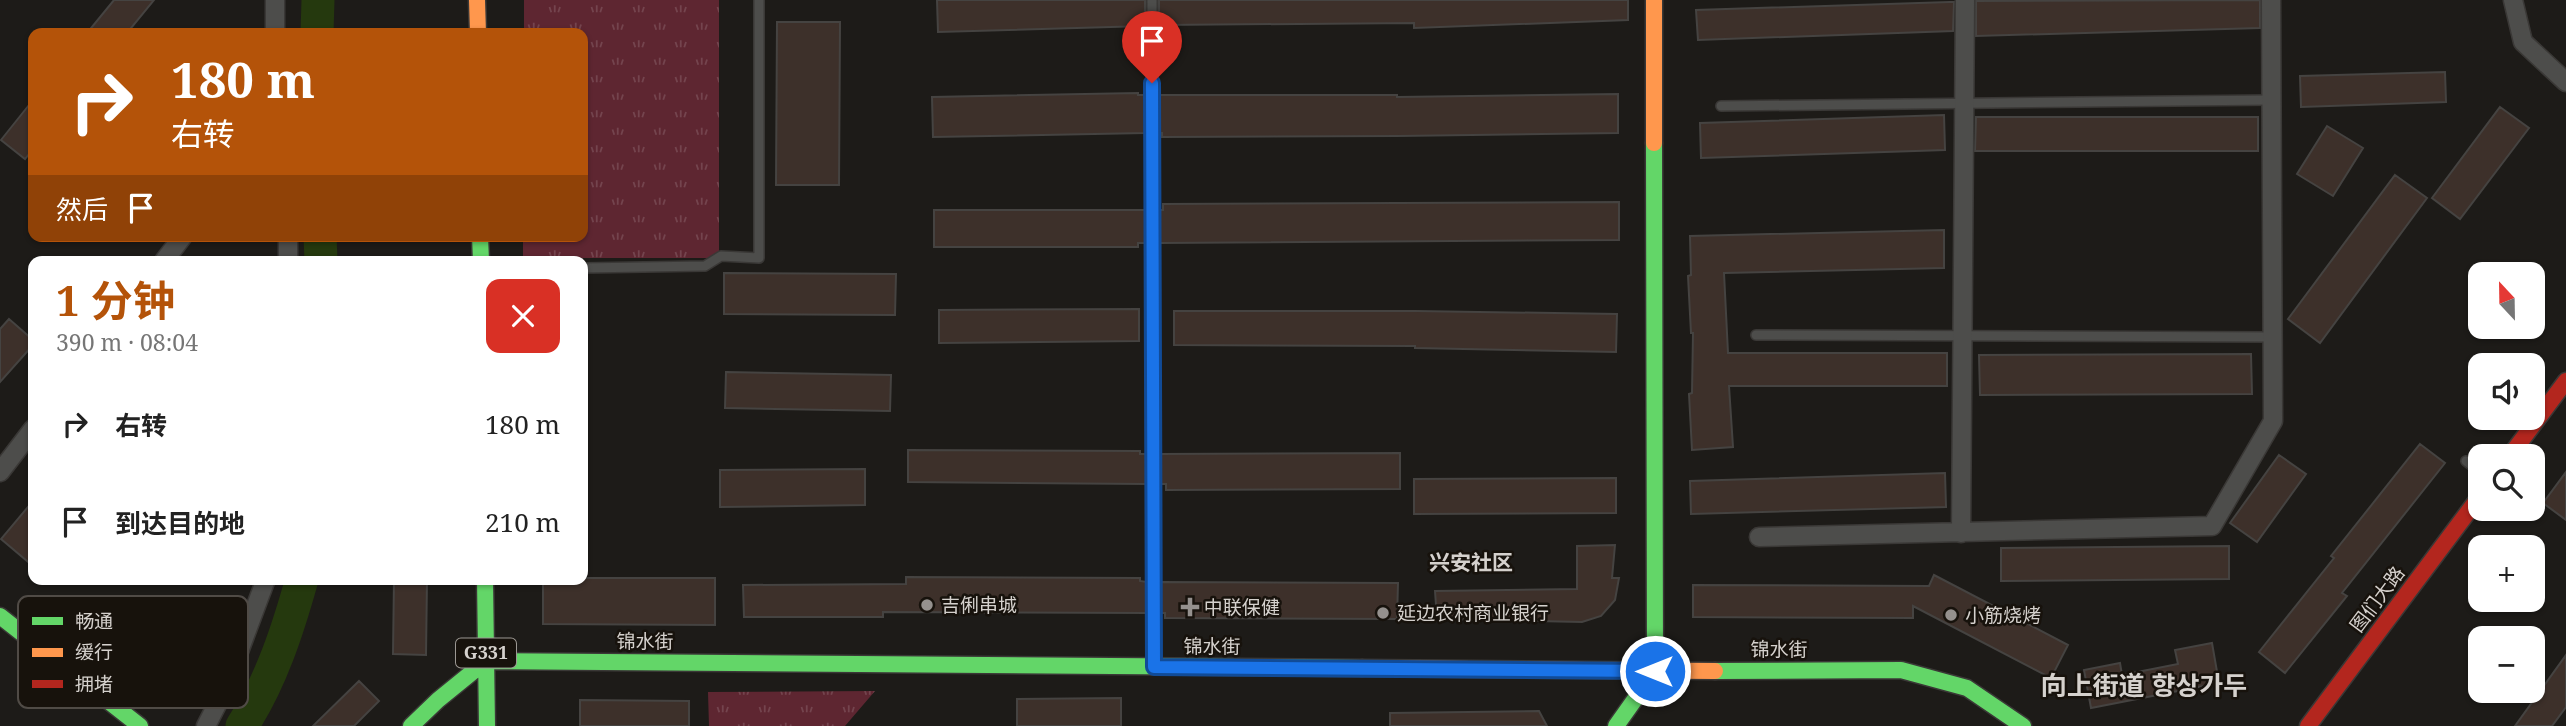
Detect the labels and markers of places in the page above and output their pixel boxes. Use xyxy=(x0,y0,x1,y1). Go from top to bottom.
pin xyxy=(1122,11,1182,83)
place label: 吉俐串城 xyxy=(941,592,1017,618)
place label: 中联保健 xyxy=(1204,594,1280,620)
marker: 吉俐串城 xyxy=(919,597,935,613)
marker: 中联保健 xyxy=(1182,599,1198,615)
place label: 延边农村商业银行 xyxy=(1397,600,1549,626)
place label: 小筋烧烤 xyxy=(1965,602,2041,628)
marker: 延边农村商业银行 xyxy=(1375,605,1391,621)
marker: 小筋烧烤 xyxy=(1943,607,1959,623)

